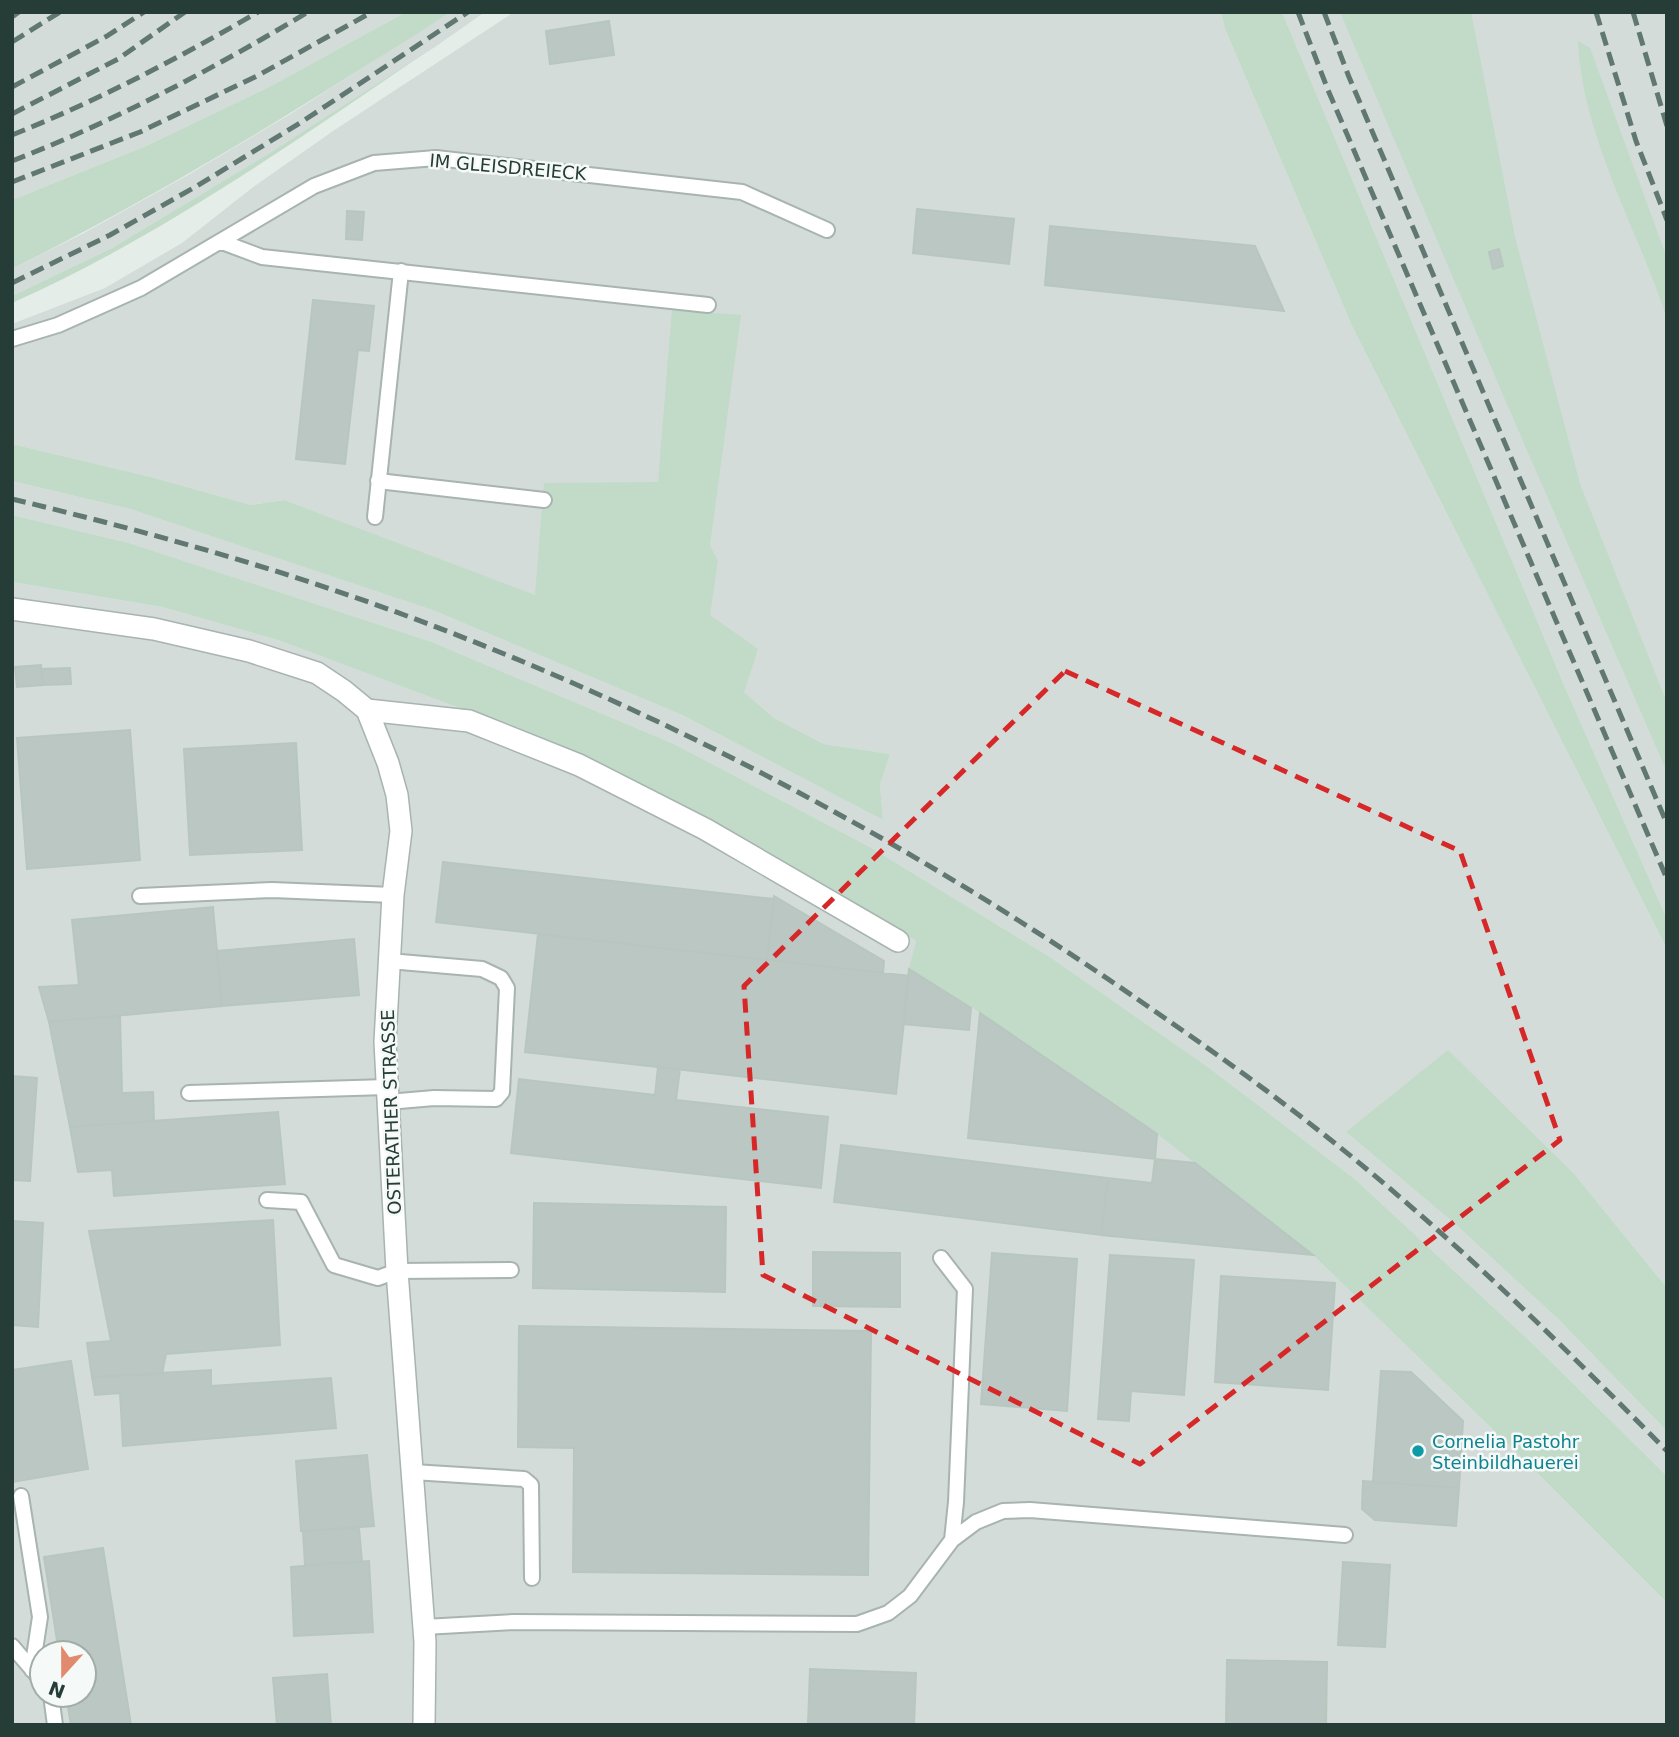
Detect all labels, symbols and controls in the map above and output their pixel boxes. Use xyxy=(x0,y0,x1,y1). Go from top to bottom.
street label: IM GLEISDREIECK xyxy=(429,150,589,184)
street label: OSTERATHER STRASSE xyxy=(377,1009,405,1215)
place label: Cornelia Pastohr Steinbildhauerei xyxy=(1432,1431,1580,1473)
marker: Cornelia Pastohr Steinbildhauerei xyxy=(1410,1443,1426,1459)
north arrow xyxy=(28,1639,98,1709)
text: N xyxy=(46,1677,68,1703)

